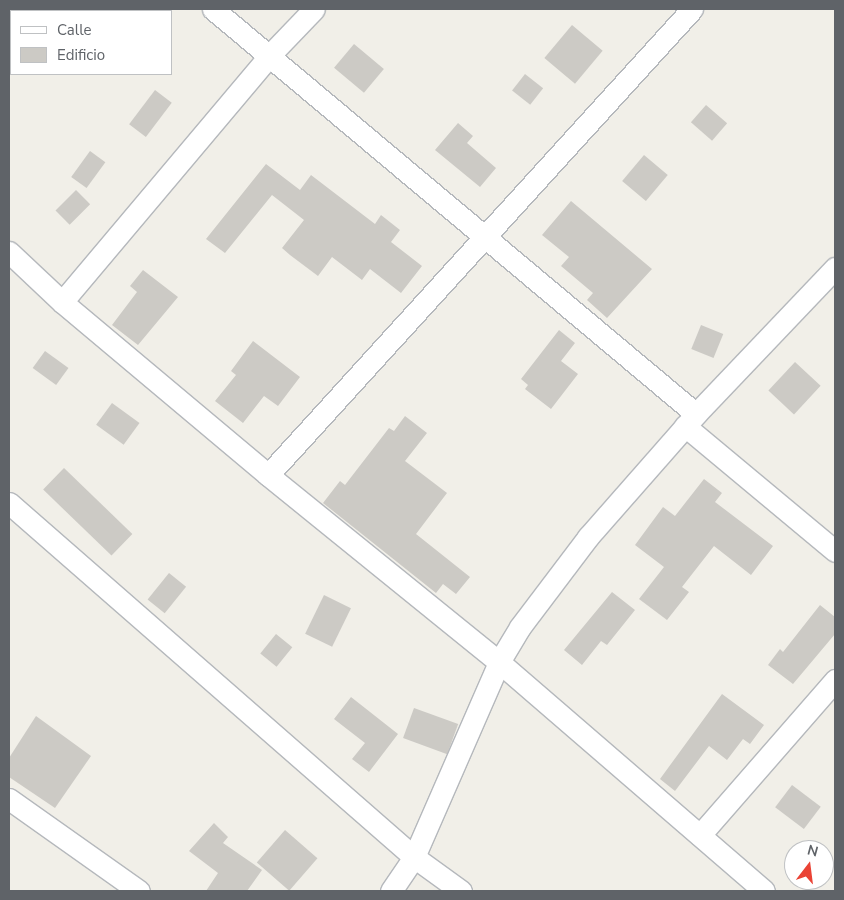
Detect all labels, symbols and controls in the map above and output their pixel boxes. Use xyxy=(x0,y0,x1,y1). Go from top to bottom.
legend xyxy=(10,10,172,75)
text: Calle xyxy=(57,20,92,40)
text: Edificio xyxy=(57,45,105,65)
north arrow xyxy=(784,840,834,890)
text: N xyxy=(805,840,820,862)

